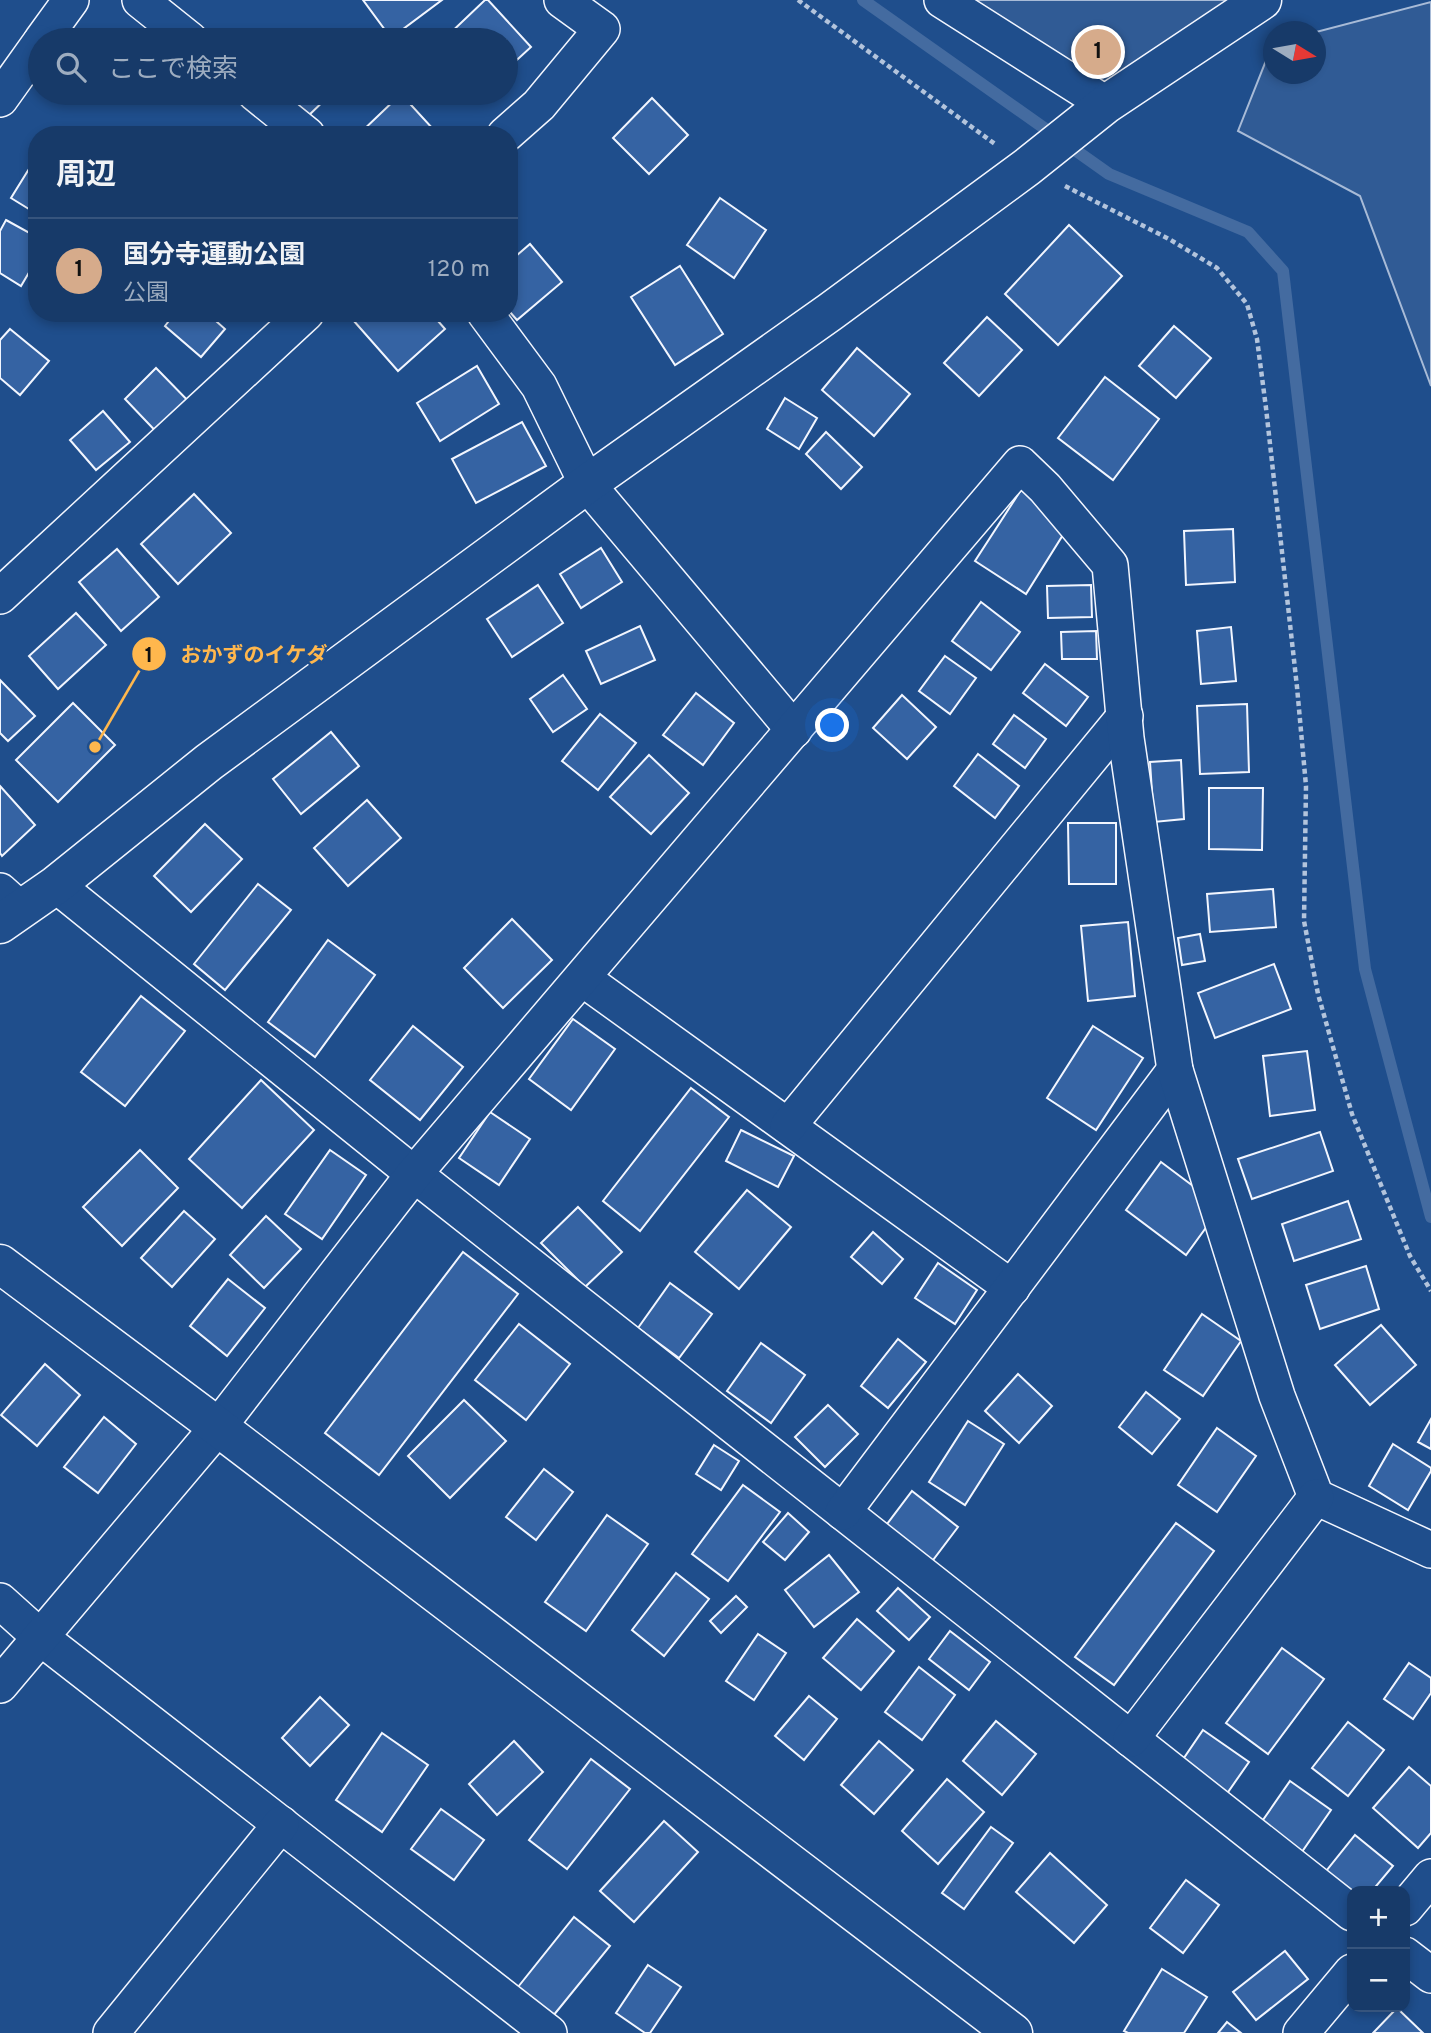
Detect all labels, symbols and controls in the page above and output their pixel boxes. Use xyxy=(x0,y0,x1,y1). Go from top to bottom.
north arrow xyxy=(1263,21,1326,84)
pin: 1 xyxy=(1075,26,1121,78)
search box xyxy=(28,28,518,105)
icon: search xyxy=(52,48,90,86)
text: ここで検索 xyxy=(108,54,238,87)
text: 周辺 xyxy=(56,158,116,195)
text: 国分寺運動公園 xyxy=(123,240,305,273)
text: 1 xyxy=(74,256,84,285)
text: 120 m xyxy=(428,256,490,285)
text: 公園 xyxy=(123,280,169,309)
callout: おかずのイケダ xyxy=(131,633,341,675)
text: 1 xyxy=(145,643,153,670)
text: おかずのイケダ xyxy=(181,643,328,670)
your location xyxy=(815,708,849,742)
map controls xyxy=(1347,1886,1410,2012)
button: + xyxy=(1347,1886,1410,1949)
button: − xyxy=(1347,1949,1410,2012)

